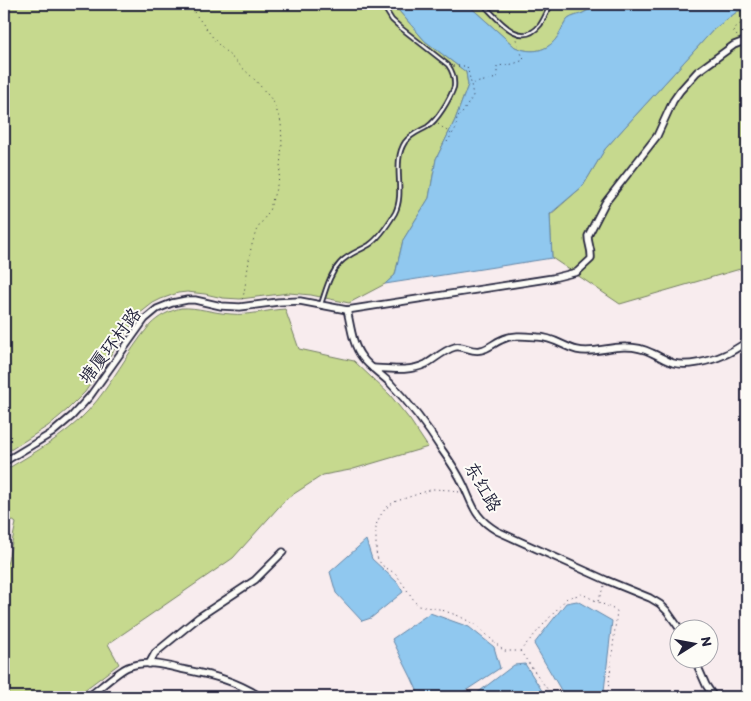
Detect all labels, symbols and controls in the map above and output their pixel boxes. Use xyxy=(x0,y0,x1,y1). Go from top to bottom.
street label: 塘厦环村路 xyxy=(74,303,146,389)
street label: 东红路 xyxy=(460,458,506,516)
north arrow xyxy=(668,618,718,668)
text: N xyxy=(697,635,716,648)

